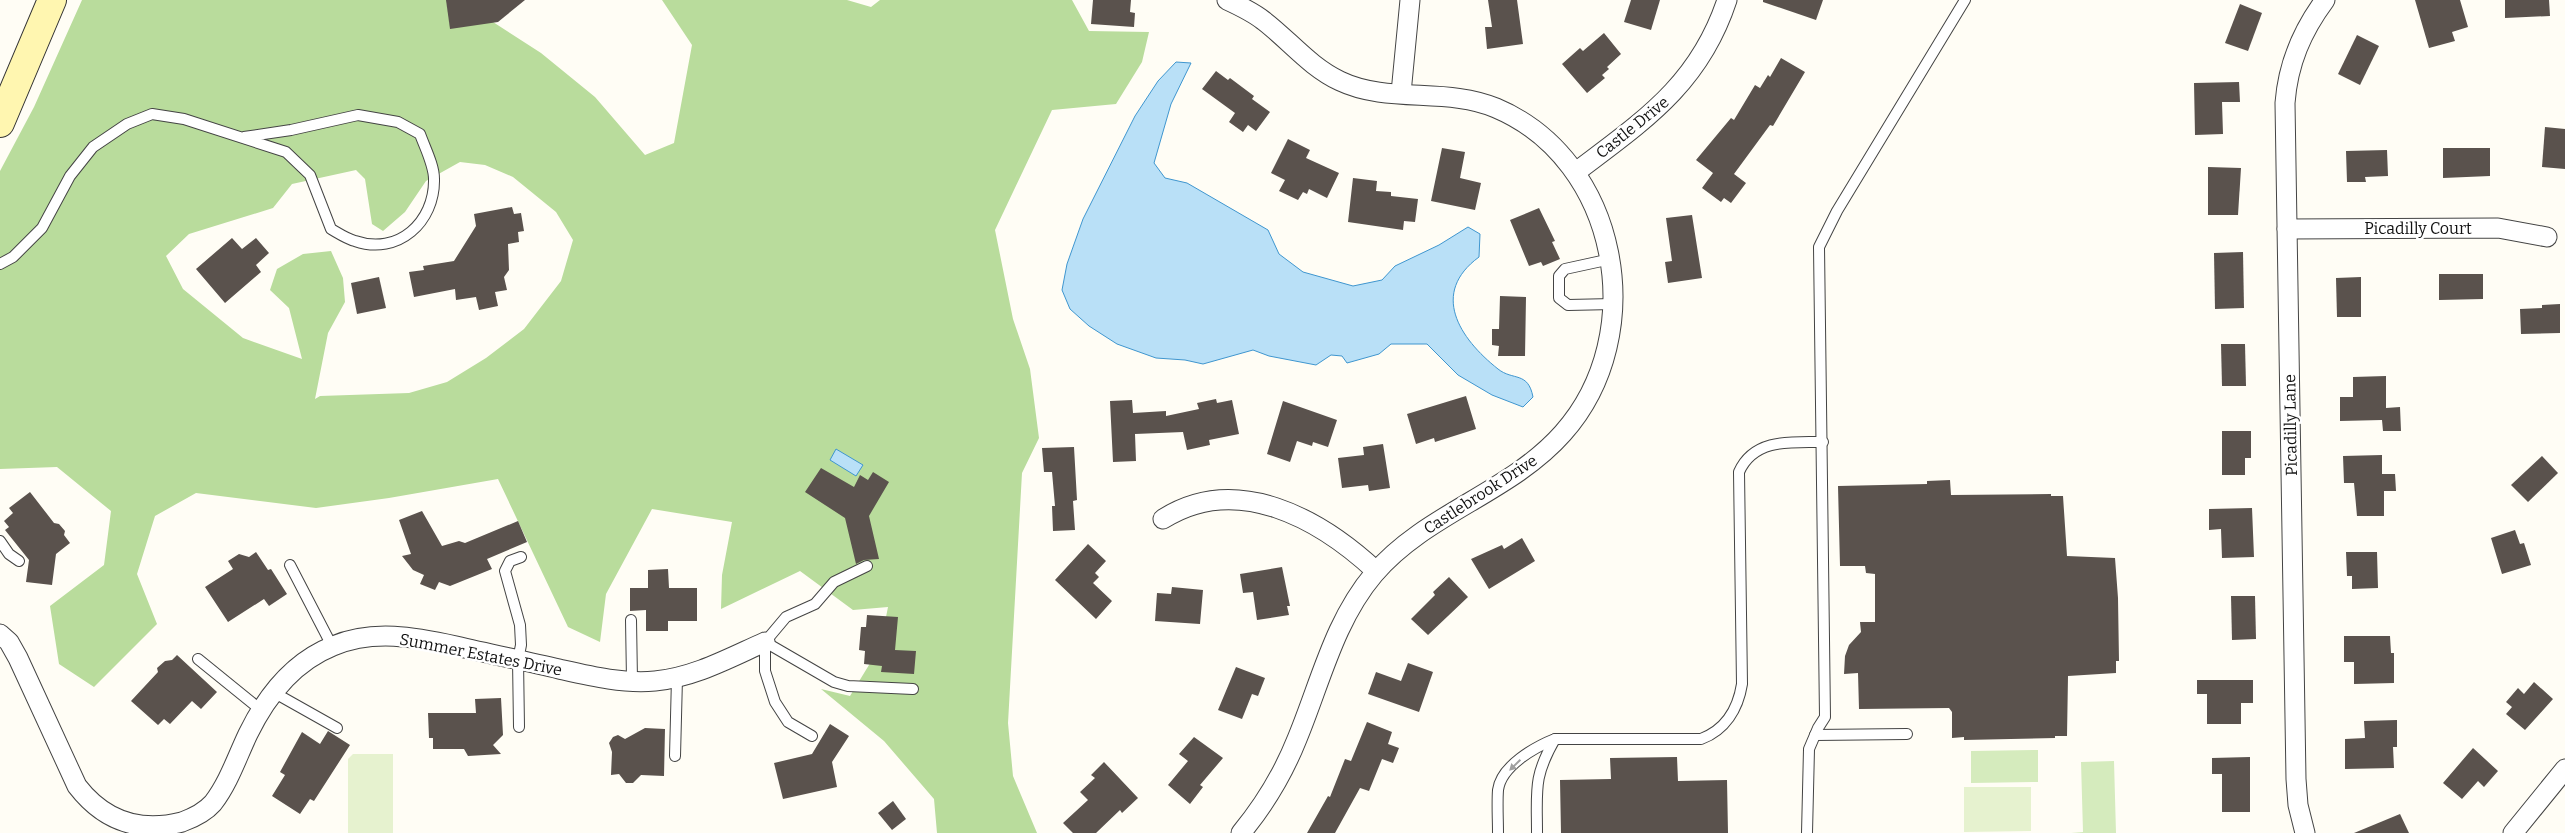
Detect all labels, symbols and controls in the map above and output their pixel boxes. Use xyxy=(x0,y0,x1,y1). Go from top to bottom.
street label: Castle Drive xyxy=(1592,92,1672,162)
street label: Picadilly Court xyxy=(2364,219,2472,238)
street label: Picadilly Lane xyxy=(2280,374,2301,476)
street label: Castlebrook Drive xyxy=(1420,451,1541,538)
street label: Summer Estates Drive xyxy=(398,629,564,680)
one-way arrow xyxy=(1509,759,1521,771)

